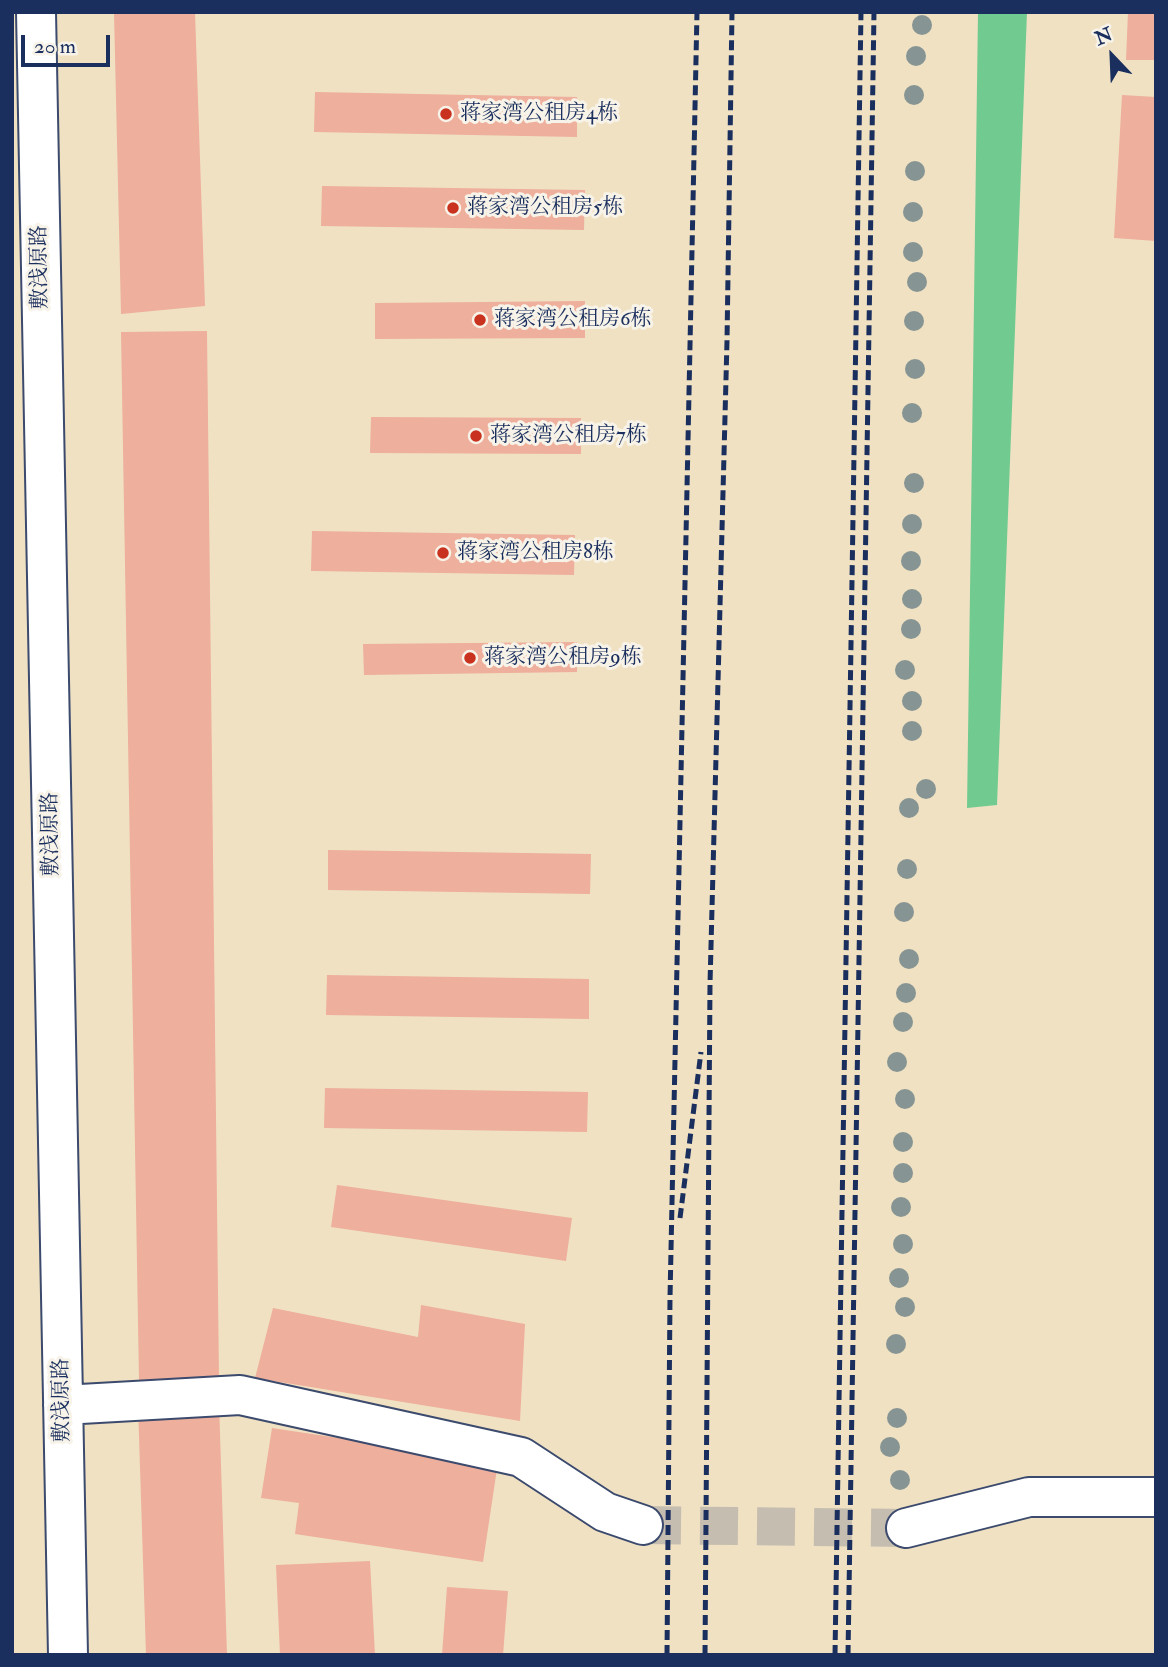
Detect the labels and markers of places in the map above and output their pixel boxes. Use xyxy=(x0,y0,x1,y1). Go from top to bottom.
place label: 蒋家湾公租房4栋 xyxy=(460,101,618,127)
marker: 蒋家湾公租房4栋 xyxy=(438,106,454,122)
place label: 蒋家湾公租房5栋 xyxy=(467,195,623,221)
marker: 蒋家湾公租房5栋 xyxy=(445,200,461,216)
place label: 蒋家湾公租房6栋 xyxy=(494,307,652,333)
marker: 蒋家湾公租房6栋 xyxy=(472,312,488,328)
place label: 蒋家湾公租房7栋 xyxy=(490,423,647,449)
marker: 蒋家湾公租房7栋 xyxy=(468,428,484,444)
place label: 蒋家湾公租房8栋 xyxy=(457,540,614,566)
marker: 蒋家湾公租房8栋 xyxy=(435,545,451,561)
place label: 蒋家湾公租房9栋 xyxy=(484,645,642,671)
marker: 蒋家湾公租房9栋 xyxy=(462,650,478,666)

